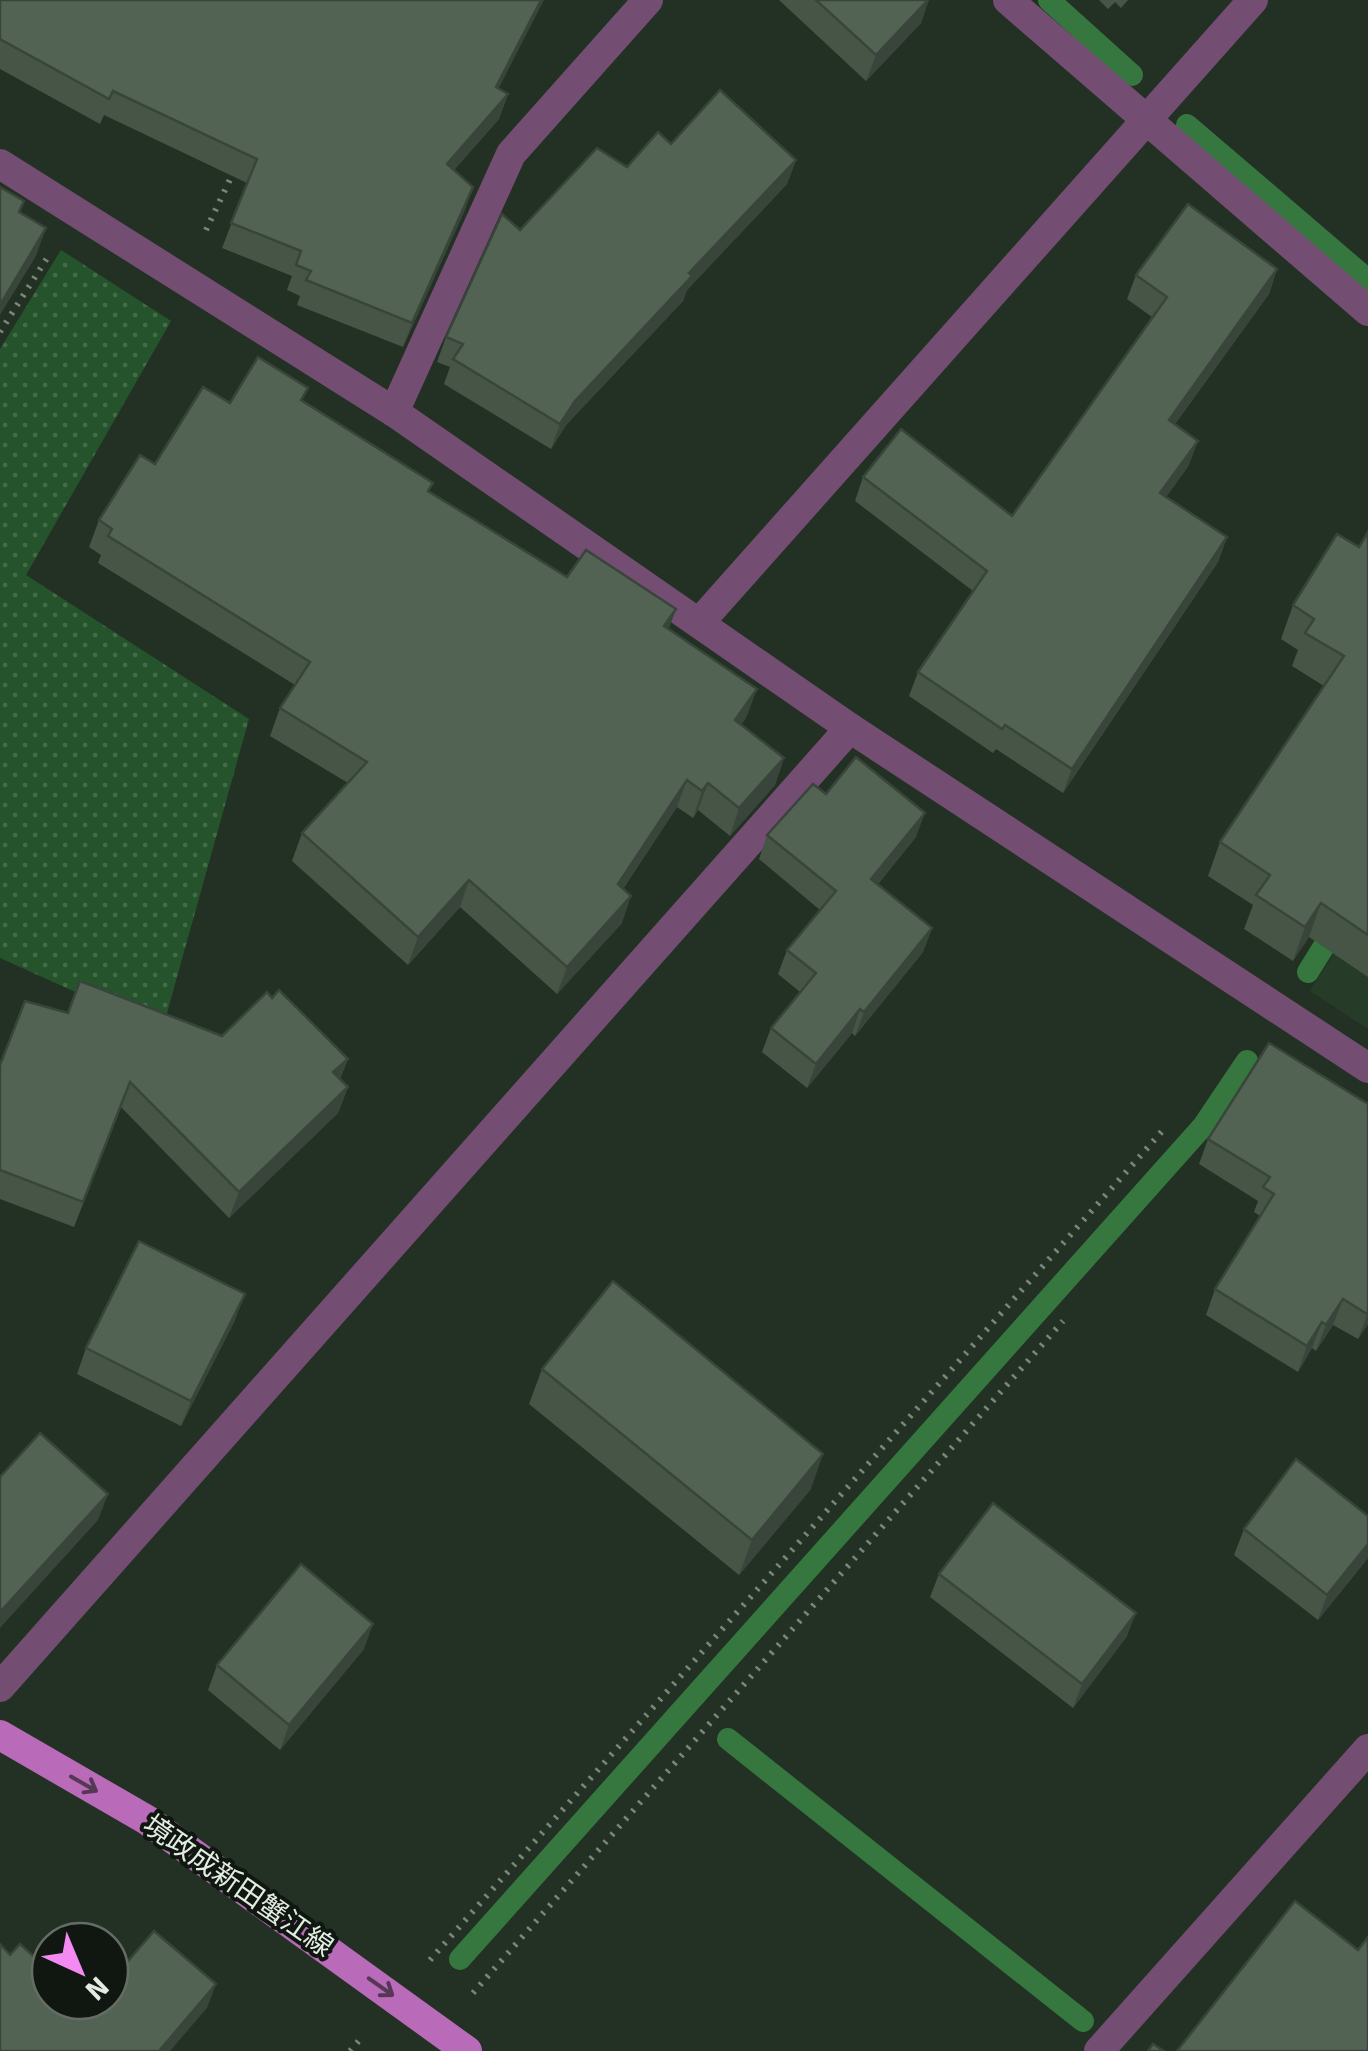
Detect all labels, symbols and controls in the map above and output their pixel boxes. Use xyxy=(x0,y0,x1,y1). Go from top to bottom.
one-way arrow xyxy=(69,1774,98,1794)
street label: 境政成新田蟹江線 xyxy=(136,1808,340,1964)
north arrow xyxy=(30,1921,130,2021)
text: N xyxy=(78,1969,115,2007)
one-way arrow xyxy=(367,1976,395,1997)

